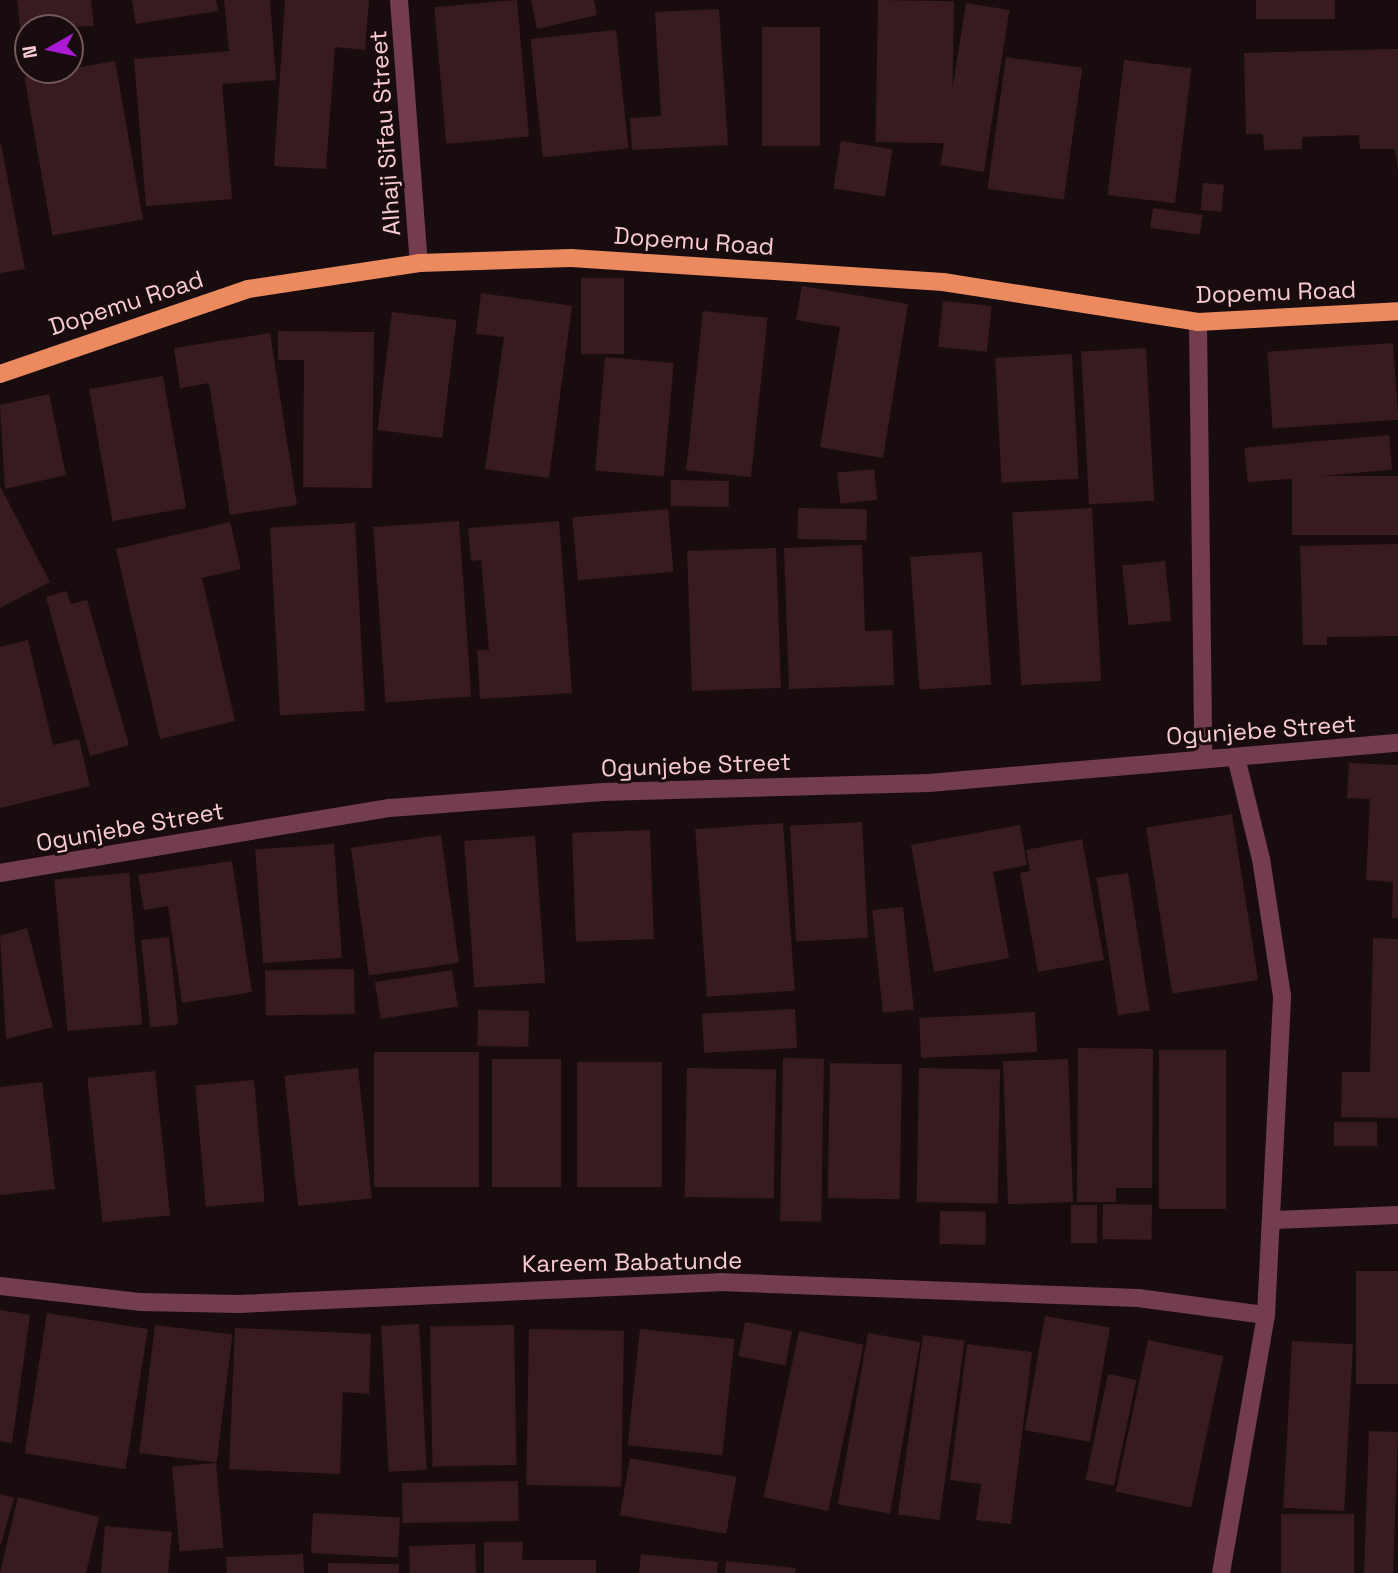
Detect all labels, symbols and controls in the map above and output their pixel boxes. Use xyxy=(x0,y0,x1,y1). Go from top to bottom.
north arrow xyxy=(14,14,84,84)
street label: Alhaji Sifau Street xyxy=(363,29,407,237)
text: N xyxy=(16,44,43,60)
street label: Dopemu Road xyxy=(613,221,775,261)
street label: Dopemu Road xyxy=(45,264,207,342)
street label: Dopemu Road xyxy=(1195,275,1357,309)
street label: Ogunjebe Street xyxy=(1165,709,1357,751)
street label: Ogunjebe Street xyxy=(600,747,792,783)
street label: Ogunjebe Street xyxy=(34,796,226,858)
street label: Kareem Babatunde xyxy=(521,1246,743,1278)

